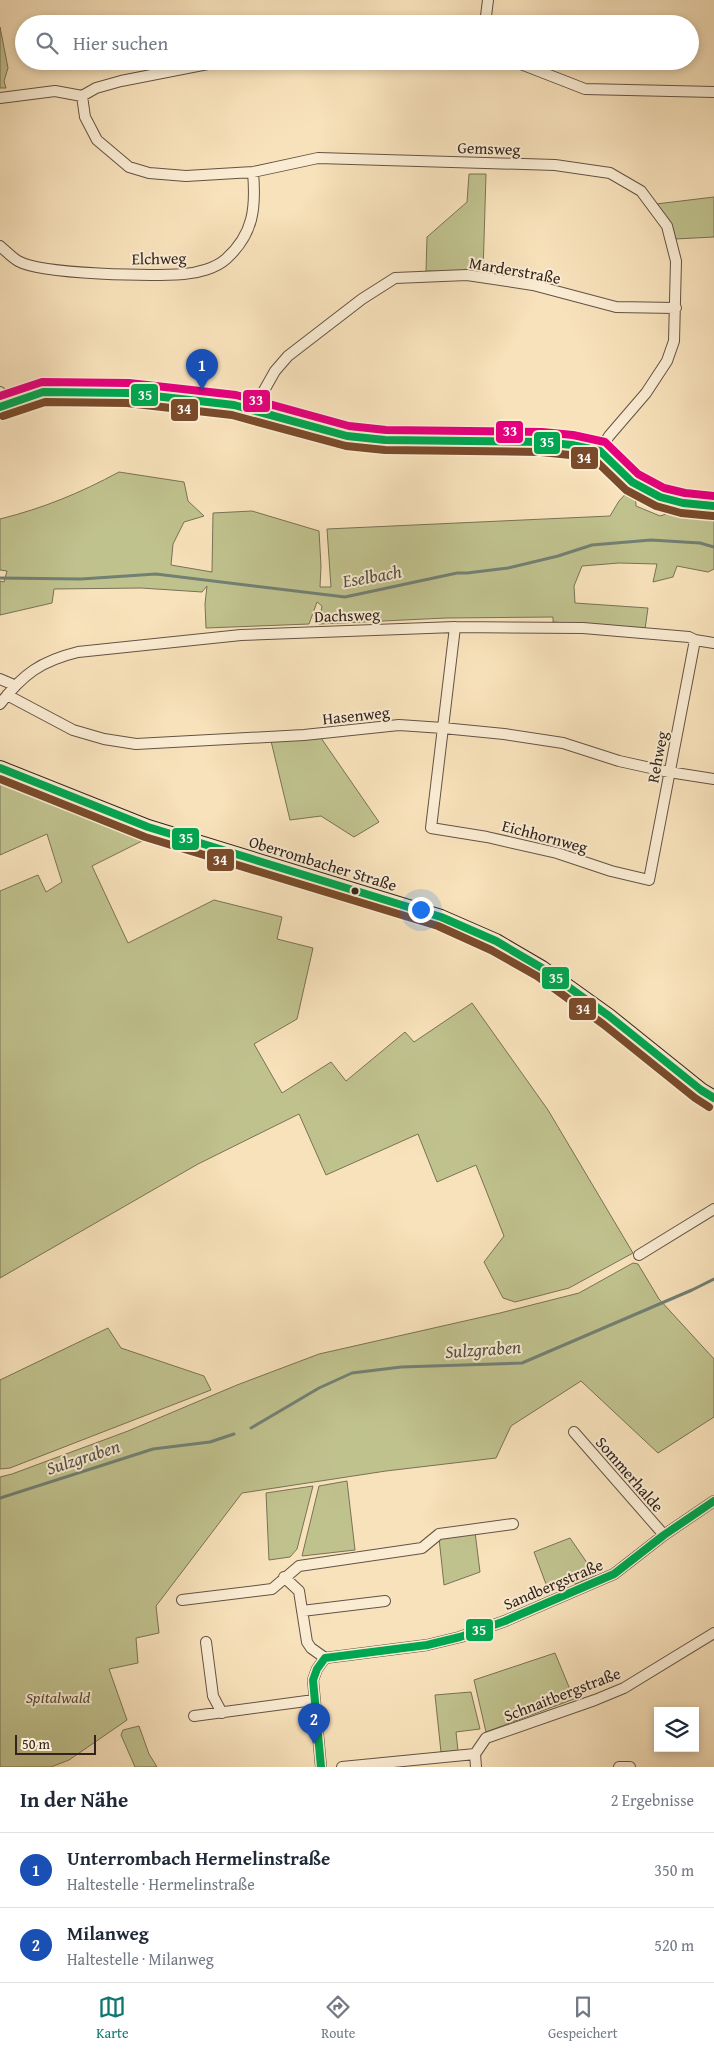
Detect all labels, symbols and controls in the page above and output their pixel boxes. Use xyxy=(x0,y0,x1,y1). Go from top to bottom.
search box xyxy=(15,15,699,70)
icon: search xyxy=(33,29,61,57)
text: Hier suchen xyxy=(73,29,168,57)
street label: Gemsweg xyxy=(457,135,521,161)
street label: Elchweg xyxy=(131,246,187,270)
street label: Marderstraße xyxy=(467,250,563,290)
pin: 1 xyxy=(186,349,218,390)
line badge: 35 xyxy=(130,383,159,407)
text: 35 xyxy=(138,385,152,405)
line badge: 33 xyxy=(242,389,271,413)
text: 33 xyxy=(249,390,263,410)
line badge: 34 xyxy=(170,398,199,422)
text: 34 xyxy=(177,399,191,419)
line badge: 33 xyxy=(495,420,524,444)
text: 33 xyxy=(503,421,517,441)
line badge: 35 xyxy=(533,431,561,455)
text: 35 xyxy=(540,432,554,452)
line badge: 34 xyxy=(570,446,599,470)
text: 34 xyxy=(577,448,591,468)
water label: Eselbach xyxy=(339,558,404,595)
street label: Dachsweg xyxy=(314,602,380,628)
street label: Hasenweg xyxy=(321,700,391,730)
street label: Rehweg xyxy=(640,729,674,785)
street label: Eichhornweg xyxy=(500,813,590,859)
line badge: 35 xyxy=(171,827,200,851)
text: 35 xyxy=(179,828,193,848)
street label: Oberrombacher Straße xyxy=(246,829,400,897)
line badge: 34 xyxy=(206,848,235,872)
text: 34 xyxy=(213,850,227,870)
unlabelled marker xyxy=(350,886,360,896)
your location xyxy=(408,897,434,923)
line badge: 35 xyxy=(541,966,570,990)
text: 35 xyxy=(549,968,563,988)
line badge: 34 xyxy=(568,997,597,1021)
text: 34 xyxy=(576,999,590,1019)
water label: Sulzgraben xyxy=(444,1333,522,1365)
street label: Sommerhalde xyxy=(590,1431,670,1517)
water label: Sulzgraben xyxy=(43,1432,123,1482)
street label: Sandbergstraße xyxy=(499,1552,607,1616)
line badge: 35 xyxy=(465,1618,494,1642)
text: 35 xyxy=(472,1620,486,1640)
street label: Schnaitbergstraße xyxy=(500,1661,624,1727)
park label: Spitalwald xyxy=(26,1685,91,1709)
pin: 2 xyxy=(298,1703,330,1744)
map controls xyxy=(654,1707,699,1752)
button: layers xyxy=(654,1707,699,1752)
scale bar xyxy=(15,1732,96,1755)
text: 50 m xyxy=(22,1734,50,1754)
text: In der Nähe xyxy=(20,1784,128,1815)
text: 2 Ergebnisse xyxy=(611,1788,694,1812)
text: Unterrombach Hermelinstraße xyxy=(67,1844,330,1872)
text: 1 xyxy=(32,1858,40,1882)
text: 350 m xyxy=(654,1858,694,1882)
text: Haltestelle · Hermelinstraße xyxy=(67,1872,255,1896)
text: Milanweg xyxy=(67,1919,149,1947)
text: 2 xyxy=(32,1933,40,1957)
text: 520 m xyxy=(654,1933,694,1957)
text: Haltestelle · Milanweg xyxy=(67,1947,214,1971)
tab: Karte xyxy=(96,1993,129,2043)
tab: Route xyxy=(321,1993,355,2043)
tab: Gespeichert xyxy=(548,1993,618,2043)

